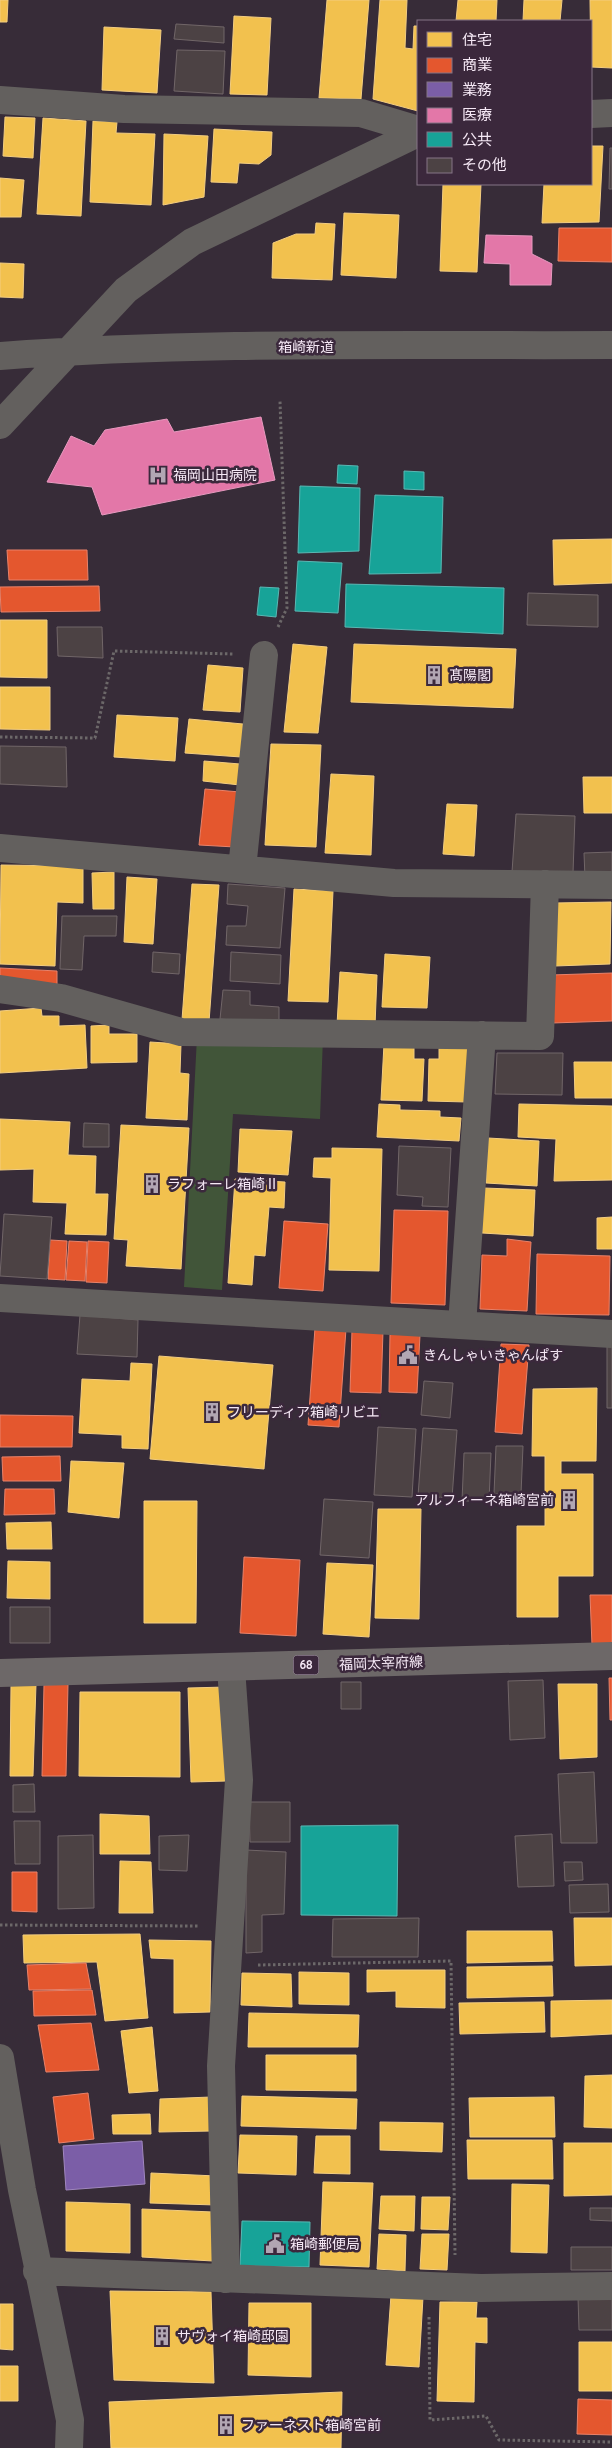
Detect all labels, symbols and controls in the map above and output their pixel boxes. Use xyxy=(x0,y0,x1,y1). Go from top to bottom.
legend xyxy=(417,20,592,185)
text: 住宅 xyxy=(462,30,492,49)
text: 商業 xyxy=(462,55,492,74)
text: 業務 xyxy=(462,80,492,99)
text: 医療 xyxy=(462,105,492,124)
text: 公共 xyxy=(462,130,492,149)
text: その他 xyxy=(462,155,507,174)
street label: 箱崎新道 xyxy=(278,338,334,356)
hospital icon: 福岡山田病院 xyxy=(147,464,169,486)
place label: 福岡山田病院 xyxy=(173,466,257,484)
building icon: 髙陽閣 xyxy=(423,664,445,686)
place label: 髙陽閣 xyxy=(449,666,491,684)
building icon: ラフォーレ箱崎Ⅱ xyxy=(141,1173,163,1195)
place label: ラフォーレ箱崎Ⅱ xyxy=(167,1175,279,1193)
public building icon: きんしゃいきゃんぱす xyxy=(397,1344,419,1366)
place label: きんしゃいきゃんぱす xyxy=(423,1346,563,1364)
building icon: フリーディア箱崎リビエ xyxy=(201,1401,223,1423)
place label: フリーディア箱崎リビエ xyxy=(227,1403,380,1421)
building icon: アルフィーネ箱崎宮前 xyxy=(558,1489,580,1511)
place label: アルフィーネ箱崎宮前 xyxy=(414,1491,554,1509)
street label: 福岡太宰府線 xyxy=(339,1653,423,1673)
road number: 68 xyxy=(294,1656,318,1674)
public building icon: 箱崎郵便局 xyxy=(264,2233,286,2255)
place label: 箱崎郵便局 xyxy=(290,2235,360,2253)
building icon: サヴォイ箱崎邸園 xyxy=(151,2325,173,2347)
place label: サヴォイ箱崎邸園 xyxy=(177,2327,289,2345)
building icon: ファーネスト箱崎宮前 xyxy=(215,2414,237,2436)
place label: ファーネスト箱崎宮前 xyxy=(241,2416,381,2434)

